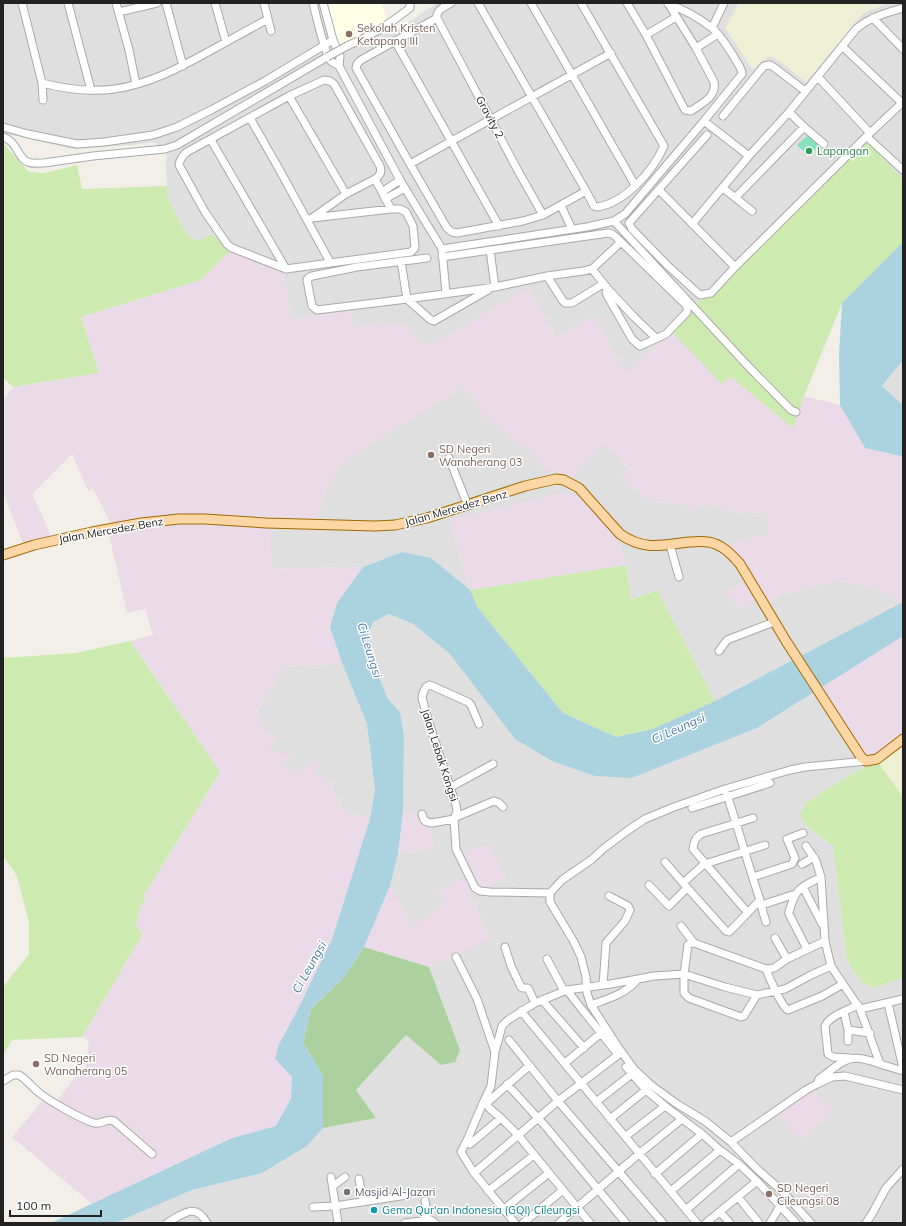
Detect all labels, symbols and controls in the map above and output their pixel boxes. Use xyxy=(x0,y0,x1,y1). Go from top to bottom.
place label: Sekolah Kristen Ketapang III xyxy=(357,21,435,48)
marker: Sekolah Kristen Ketapang III xyxy=(344,29,354,39)
street label: Gravity 2 xyxy=(473,93,507,141)
place label: Lapangan xyxy=(817,144,869,158)
marker: Lapangan xyxy=(804,146,814,156)
place label: SD Negeri Wanaherang 03 xyxy=(439,442,522,469)
marker: SD Negeri Wanaherang 03 xyxy=(426,450,436,460)
street label: Jalan Mercedez Benz xyxy=(403,487,509,529)
street label: Jalan Mercedez Benz xyxy=(57,514,165,546)
water label: Ci Leungsi xyxy=(354,620,386,680)
street label: Jalan Lebak Kongsi xyxy=(418,707,462,803)
water label: Ci Leungsi xyxy=(649,709,707,746)
water label: Ci Leungsi xyxy=(289,938,329,996)
place label: SD Negeri Wanaherang 05 xyxy=(44,1051,128,1078)
marker: SD Negeri Wanaherang 05 xyxy=(31,1059,41,1069)
place label: SD Negeri Cileungsi 08 xyxy=(777,1181,840,1208)
place label: Masjid Al-Jazari xyxy=(355,1185,435,1199)
marker: Masjid Al-Jazari xyxy=(342,1187,352,1197)
marker: SD Negeri Cileungsi 08 xyxy=(764,1189,774,1199)
scale bar xyxy=(10,1192,101,1218)
text: 100 m xyxy=(16,1198,51,1213)
place label: Gema Qur'an Indonesia (GQI) Cileungsi xyxy=(382,1203,580,1217)
marker: Gema Qur'an Indonesia (GQI) Cileungsi xyxy=(369,1205,379,1215)

